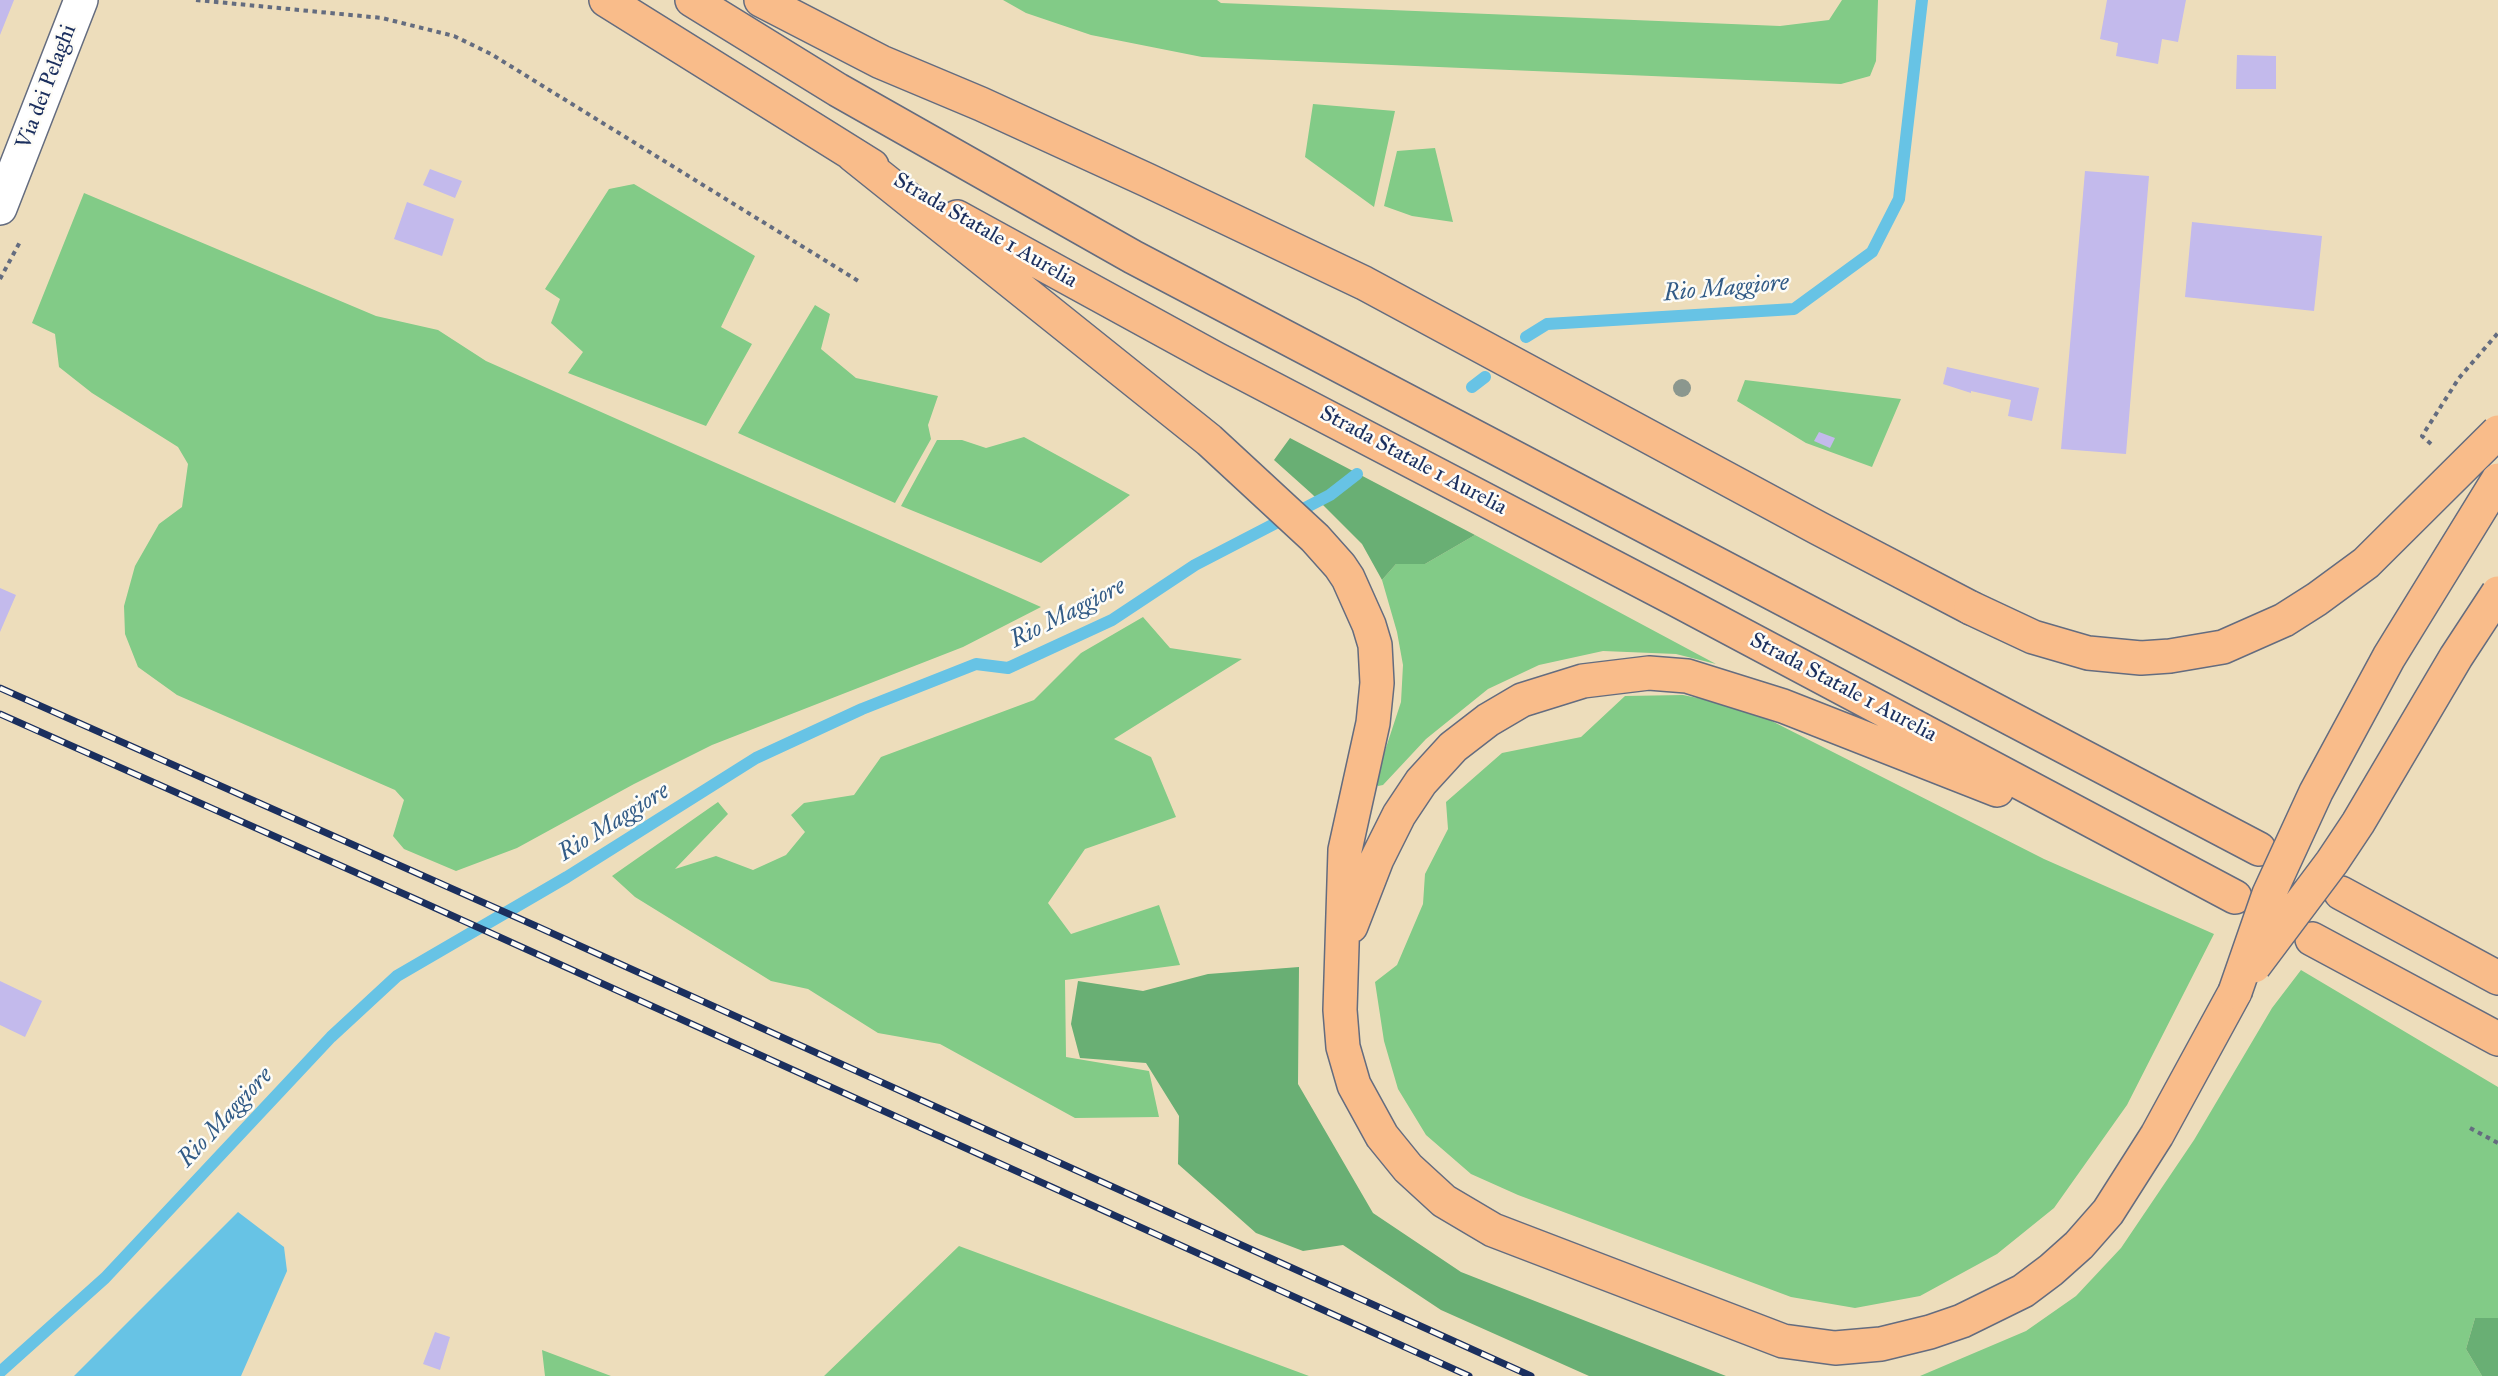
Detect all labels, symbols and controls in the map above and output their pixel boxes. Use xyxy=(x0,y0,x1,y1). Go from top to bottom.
street label: Via dei Pelaghi xyxy=(11,21,83,153)
street label: Strada Statale 1 Aurelia xyxy=(888,168,1082,294)
water label: Rio Maggiore xyxy=(1662,269,1790,309)
street label: Strada Statale 1 Aurelia xyxy=(1315,401,1511,521)
water label: Rio Maggiore xyxy=(1005,573,1131,655)
street label: Strada Statale 1 Aurelia xyxy=(1745,628,1941,748)
water label: Rio Maggiore xyxy=(553,778,675,868)
water label: Rio Maggiore xyxy=(173,1062,279,1174)

